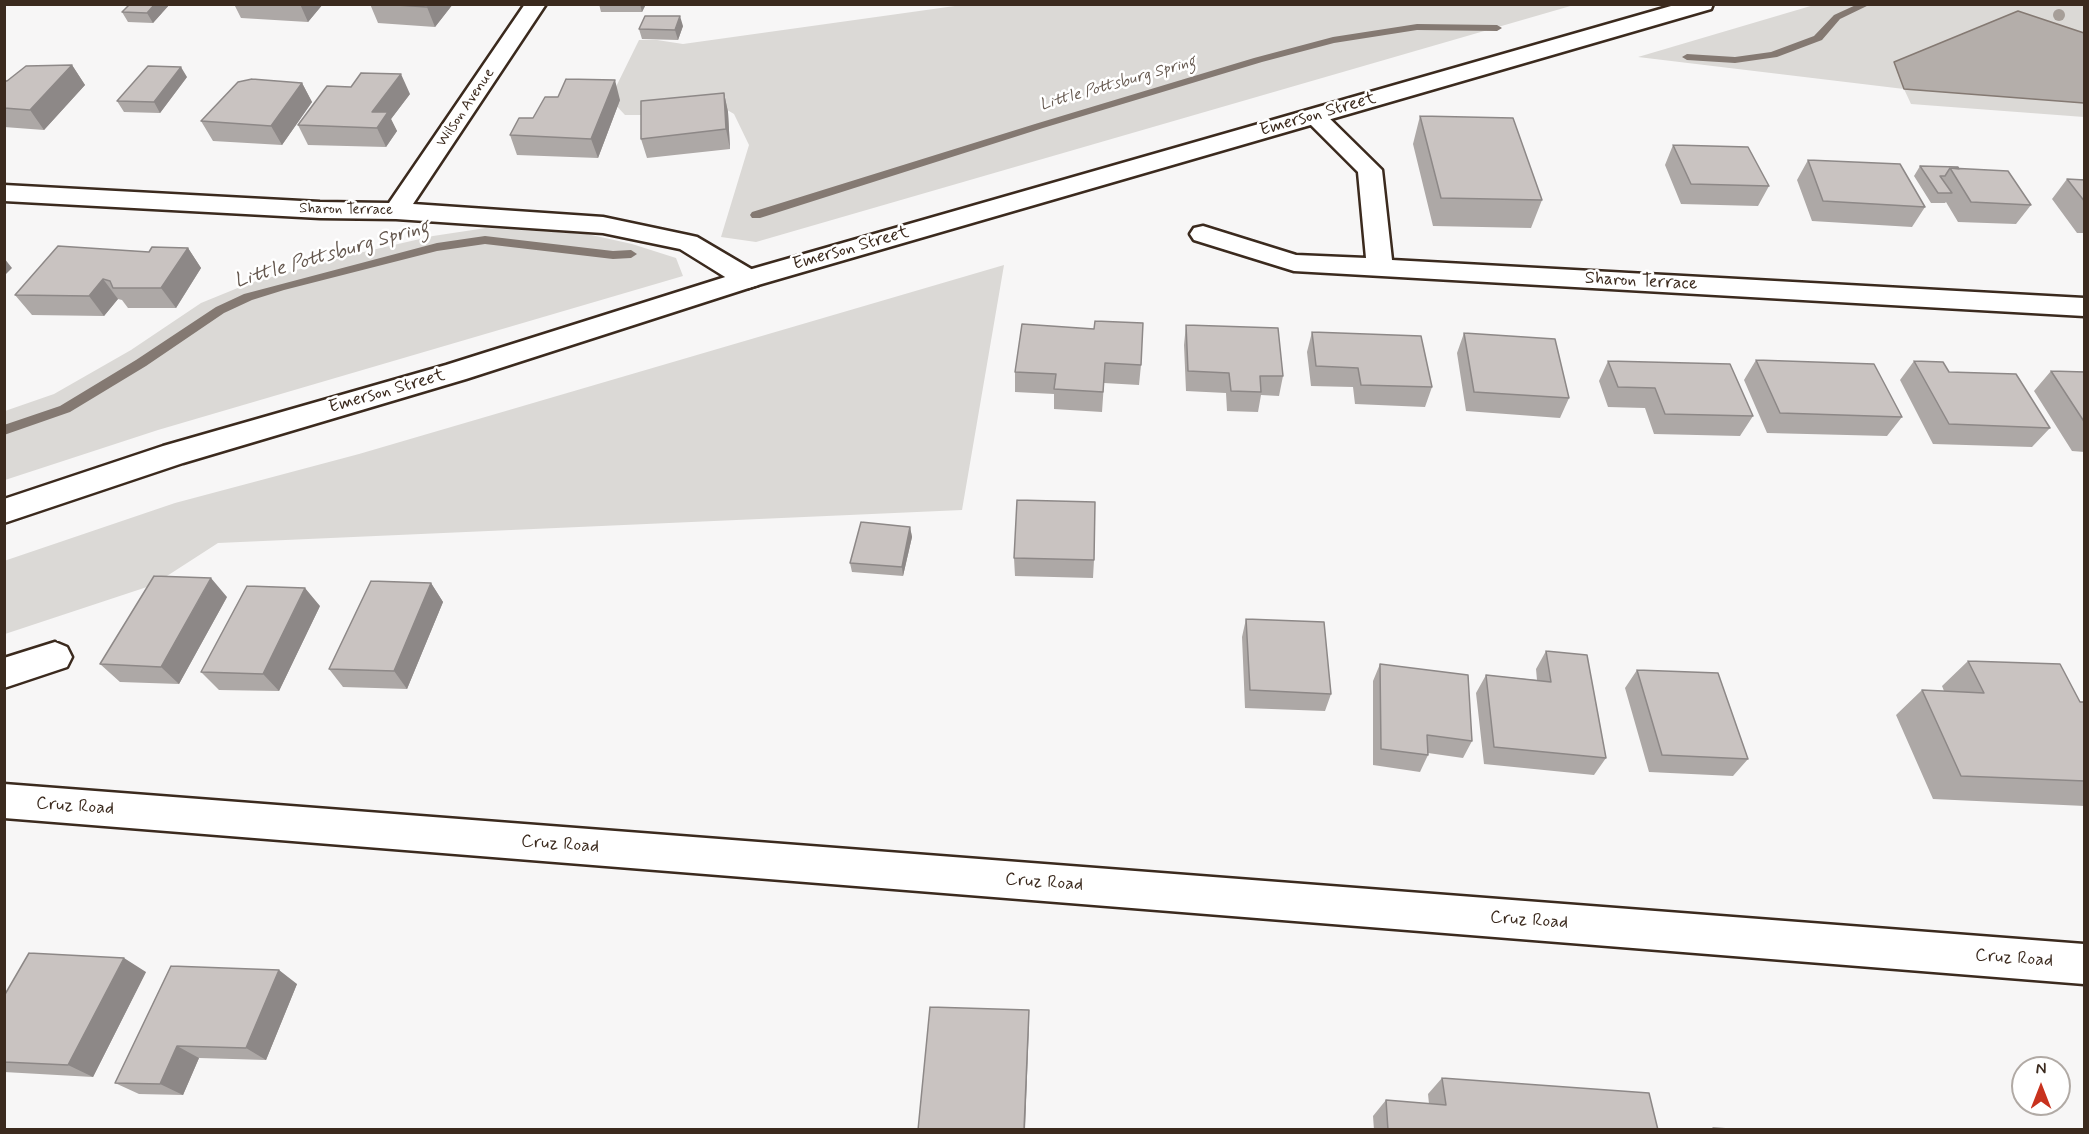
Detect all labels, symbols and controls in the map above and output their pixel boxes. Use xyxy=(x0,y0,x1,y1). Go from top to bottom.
water label: Little Pottsburg Spring xyxy=(1038,53,1198,115)
street label: Wilson Avenue xyxy=(433,65,499,151)
street label: Emerson Street xyxy=(1257,88,1379,142)
street label: Sharon Terrace xyxy=(299,200,393,220)
water label: Little Pottsburg Spring xyxy=(232,216,432,294)
street label: Emerson Street xyxy=(790,222,912,276)
street label: Sharon Terrace xyxy=(1584,268,1698,296)
street label: Emerson Street xyxy=(326,365,448,419)
street label: Cruz Road xyxy=(35,793,115,821)
street label: Cruz Road xyxy=(520,831,600,859)
street label: Cruz Road xyxy=(1004,869,1084,897)
street label: Cruz Road xyxy=(1489,907,1569,935)
street label: Cruz Road xyxy=(1974,945,2054,973)
north arrow xyxy=(2011,1056,2071,1116)
text: N xyxy=(2036,1059,2046,1080)

